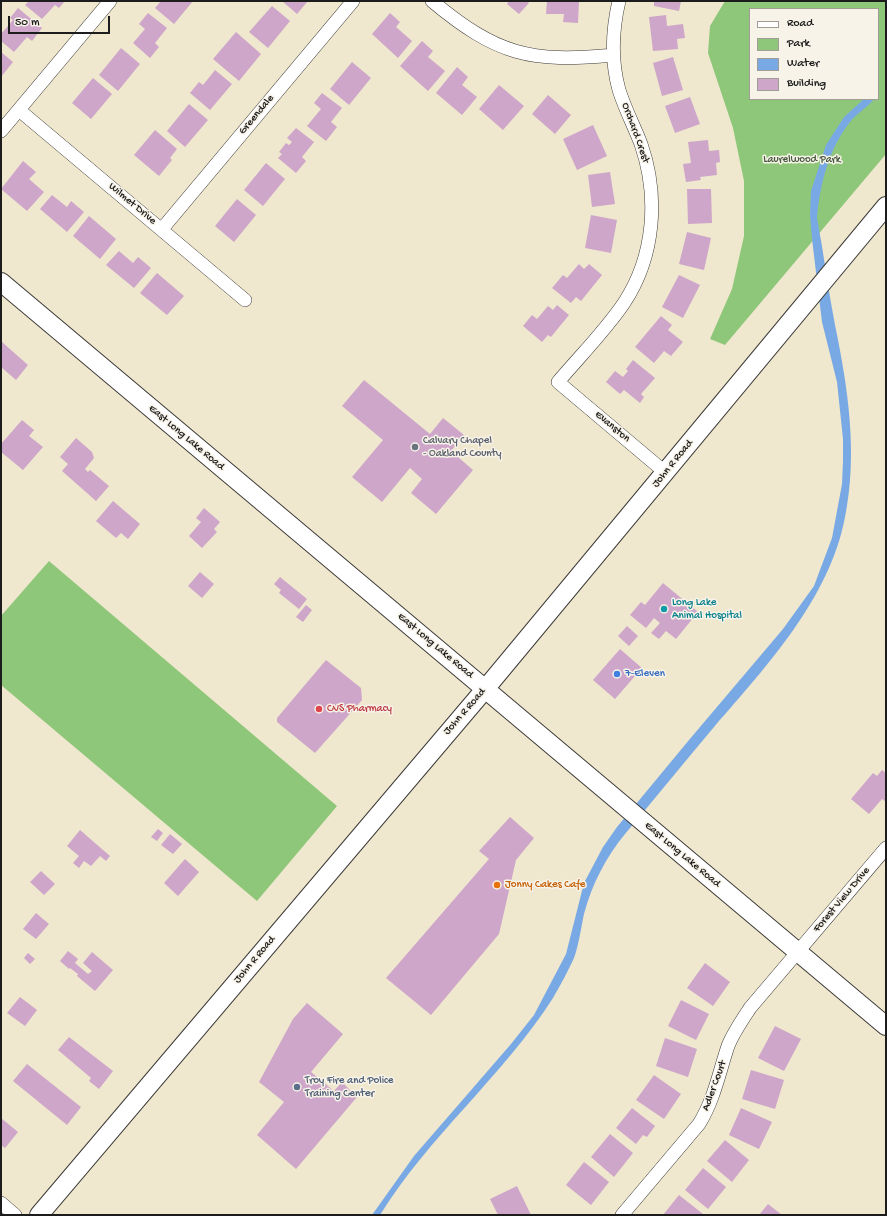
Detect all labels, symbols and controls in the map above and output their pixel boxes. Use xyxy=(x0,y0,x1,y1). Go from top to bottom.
scale bar xyxy=(10,8,112,34)
legend xyxy=(749,8,879,100)
text: 50 m xyxy=(15,16,40,30)
text: Road xyxy=(787,17,813,31)
text: Park xyxy=(787,37,810,51)
text: Water xyxy=(787,57,819,71)
text: Building xyxy=(787,77,826,91)
street label: Greendale xyxy=(236,92,278,138)
street label: Orchard Crest xyxy=(618,101,652,165)
park label: Laurelwood Park xyxy=(763,153,841,167)
street label: Wilmet Drive xyxy=(105,180,159,228)
street label: East Long Lake Road xyxy=(145,402,227,474)
street label: Evanston xyxy=(591,408,633,446)
place label: Calvary Chapel - Oakland County xyxy=(423,434,501,460)
street label: John R Road xyxy=(650,437,696,491)
marker: Calvary Chapel - Oakland County xyxy=(410,442,420,452)
place label: Long Lake Animal Hospital xyxy=(672,596,742,622)
marker: Long Lake Animal Hospital xyxy=(659,604,669,614)
street label: East Long Lake Road xyxy=(394,610,476,682)
place label: 7-Eleven xyxy=(625,667,665,681)
marker: 7-Eleven xyxy=(612,669,622,679)
street label: John R Road xyxy=(441,686,489,738)
place label: CVS Pharmacy xyxy=(327,702,392,716)
marker: CVS Pharmacy xyxy=(314,704,324,714)
street label: East Long Lake Road xyxy=(641,819,723,891)
street label: Forest View Drive xyxy=(811,865,873,935)
place label: Jonny Cakes Cafe xyxy=(505,878,585,892)
marker: Jonny Cakes Cafe xyxy=(492,880,502,890)
street label: John R Road xyxy=(231,934,279,986)
street label: Adler Court xyxy=(700,1059,730,1113)
place label: Troy Fire and Police Training Center xyxy=(305,1074,393,1100)
marker: Troy Fire and Police Training Center xyxy=(292,1082,302,1092)

